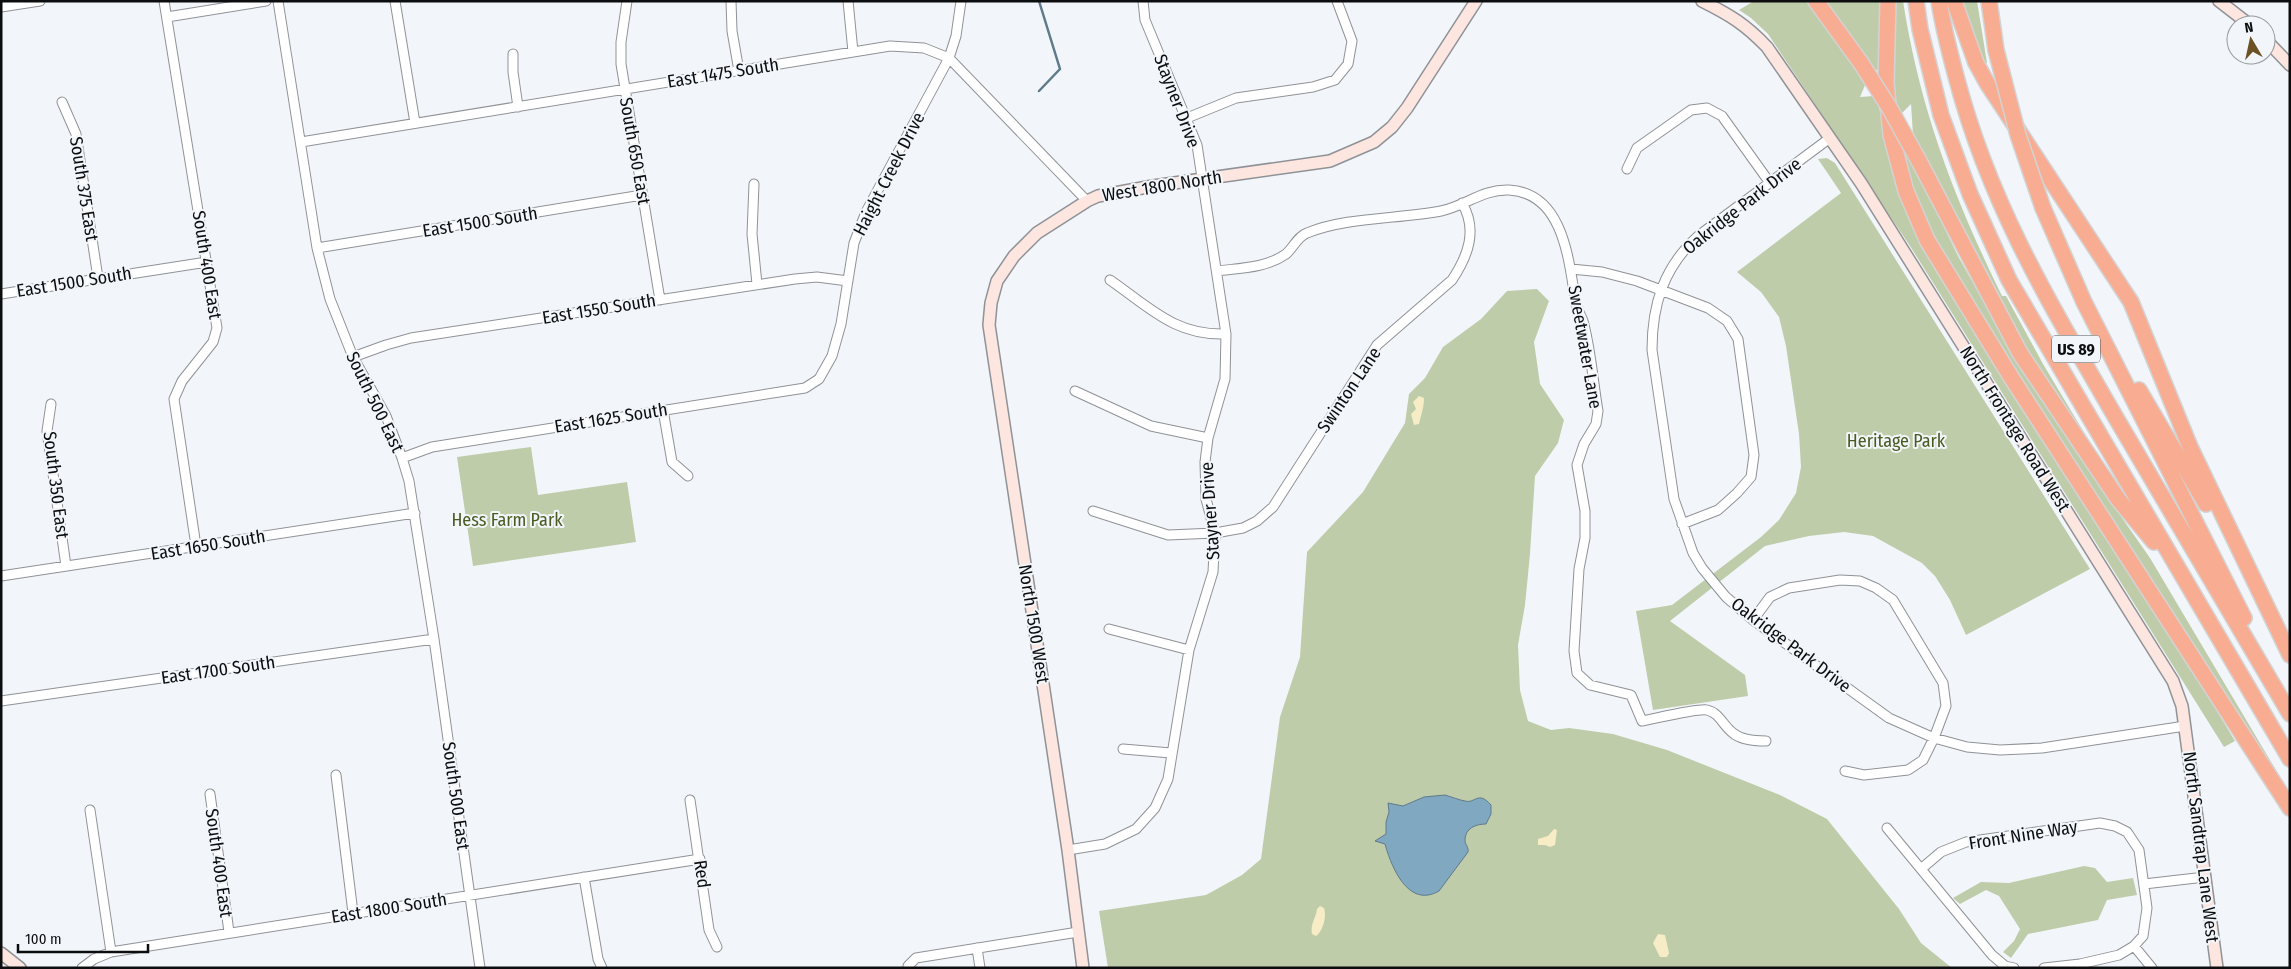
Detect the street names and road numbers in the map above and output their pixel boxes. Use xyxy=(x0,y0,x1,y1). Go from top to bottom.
street label: Stayner Drive xyxy=(1149,51,1205,151)
street label: East 1475 South xyxy=(666,53,780,93)
street label: South 650 East xyxy=(615,96,655,206)
street label: Haight Creek Drive xyxy=(848,109,930,239)
street label: South 375 East xyxy=(65,135,103,243)
street label: Oakridge Park Drive xyxy=(1678,153,1806,259)
street label: West 1800 North xyxy=(1100,166,1224,206)
street label: East 1500 South xyxy=(421,202,539,242)
street label: South 400 East xyxy=(188,209,226,321)
street label: East 1500 South xyxy=(15,262,133,302)
street label: Sweetwater Lane xyxy=(1563,284,1607,410)
street label: East 1550 South xyxy=(541,289,657,329)
road number: US 89 xyxy=(2052,336,2100,362)
street label: North Frontage Road West xyxy=(1955,342,2075,516)
street label: Swinton Lane xyxy=(1312,343,1386,437)
street label: South 500 East xyxy=(341,348,409,456)
street label: East 1625 South xyxy=(553,398,669,438)
street label: South 350 East xyxy=(39,430,74,540)
street label: Stayner Drive xyxy=(1196,461,1224,561)
street label: East 1650 South xyxy=(149,525,267,565)
street label: North 1500 West xyxy=(1014,563,1054,685)
street label: Oakridge Park Drive xyxy=(1727,593,1855,697)
street label: East 1700 South xyxy=(160,651,276,689)
street label: South 500 East xyxy=(438,740,475,852)
street label: North Sandtrap Lane West xyxy=(2178,750,2224,944)
street label: South 400 East xyxy=(200,807,238,919)
street label: Front Nine Way xyxy=(1967,816,2079,854)
street label: Red xyxy=(689,859,715,889)
street label: East 1800 South xyxy=(330,888,448,928)

